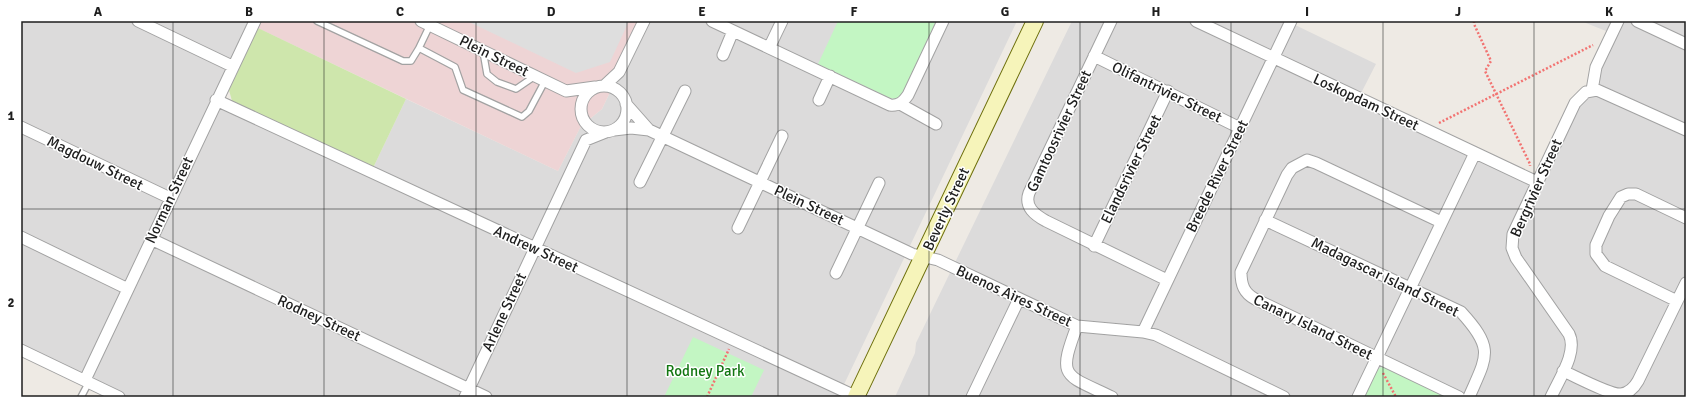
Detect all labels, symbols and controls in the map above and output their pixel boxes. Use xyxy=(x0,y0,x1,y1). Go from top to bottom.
text: A xyxy=(94,4,103,20)
text: B xyxy=(245,4,253,20)
text: C xyxy=(396,4,404,20)
text: D xyxy=(547,4,556,20)
text: E xyxy=(698,4,706,20)
text: F xyxy=(851,4,858,20)
text: G xyxy=(1001,4,1009,20)
text: H xyxy=(1152,4,1160,20)
text: I xyxy=(1305,4,1309,20)
text: J xyxy=(1455,4,1461,20)
text: K xyxy=(1605,4,1613,20)
street label: Plein Street xyxy=(456,31,532,81)
street label: Olifantrivier Street xyxy=(1109,58,1225,126)
street label: Gamtoosrivier Street xyxy=(1023,67,1095,195)
street label: Loskopdam Street xyxy=(1310,70,1422,134)
text: 1 xyxy=(7,108,15,124)
street label: Elandsrivier Street xyxy=(1097,112,1165,226)
street label: Breede River Street xyxy=(1182,117,1252,235)
street label: Magdouw Street xyxy=(44,132,146,194)
street label: Bergrivier Street xyxy=(1506,136,1566,240)
street label: Norman Street xyxy=(141,154,197,246)
street label: Beverly Street xyxy=(919,165,973,253)
street label: Plein Street xyxy=(771,181,847,229)
street label: Andrew Street xyxy=(491,222,581,276)
street label: Madagascar Island Street xyxy=(1308,233,1462,321)
street label: Buenos Aires Street xyxy=(953,261,1075,331)
street label: Arlene Street xyxy=(478,270,530,354)
street label: Canary Island Street xyxy=(1251,290,1375,364)
street label: Rodney Street xyxy=(275,291,363,345)
text: 2 xyxy=(7,295,15,311)
park label: Rodney Park xyxy=(665,362,745,380)

